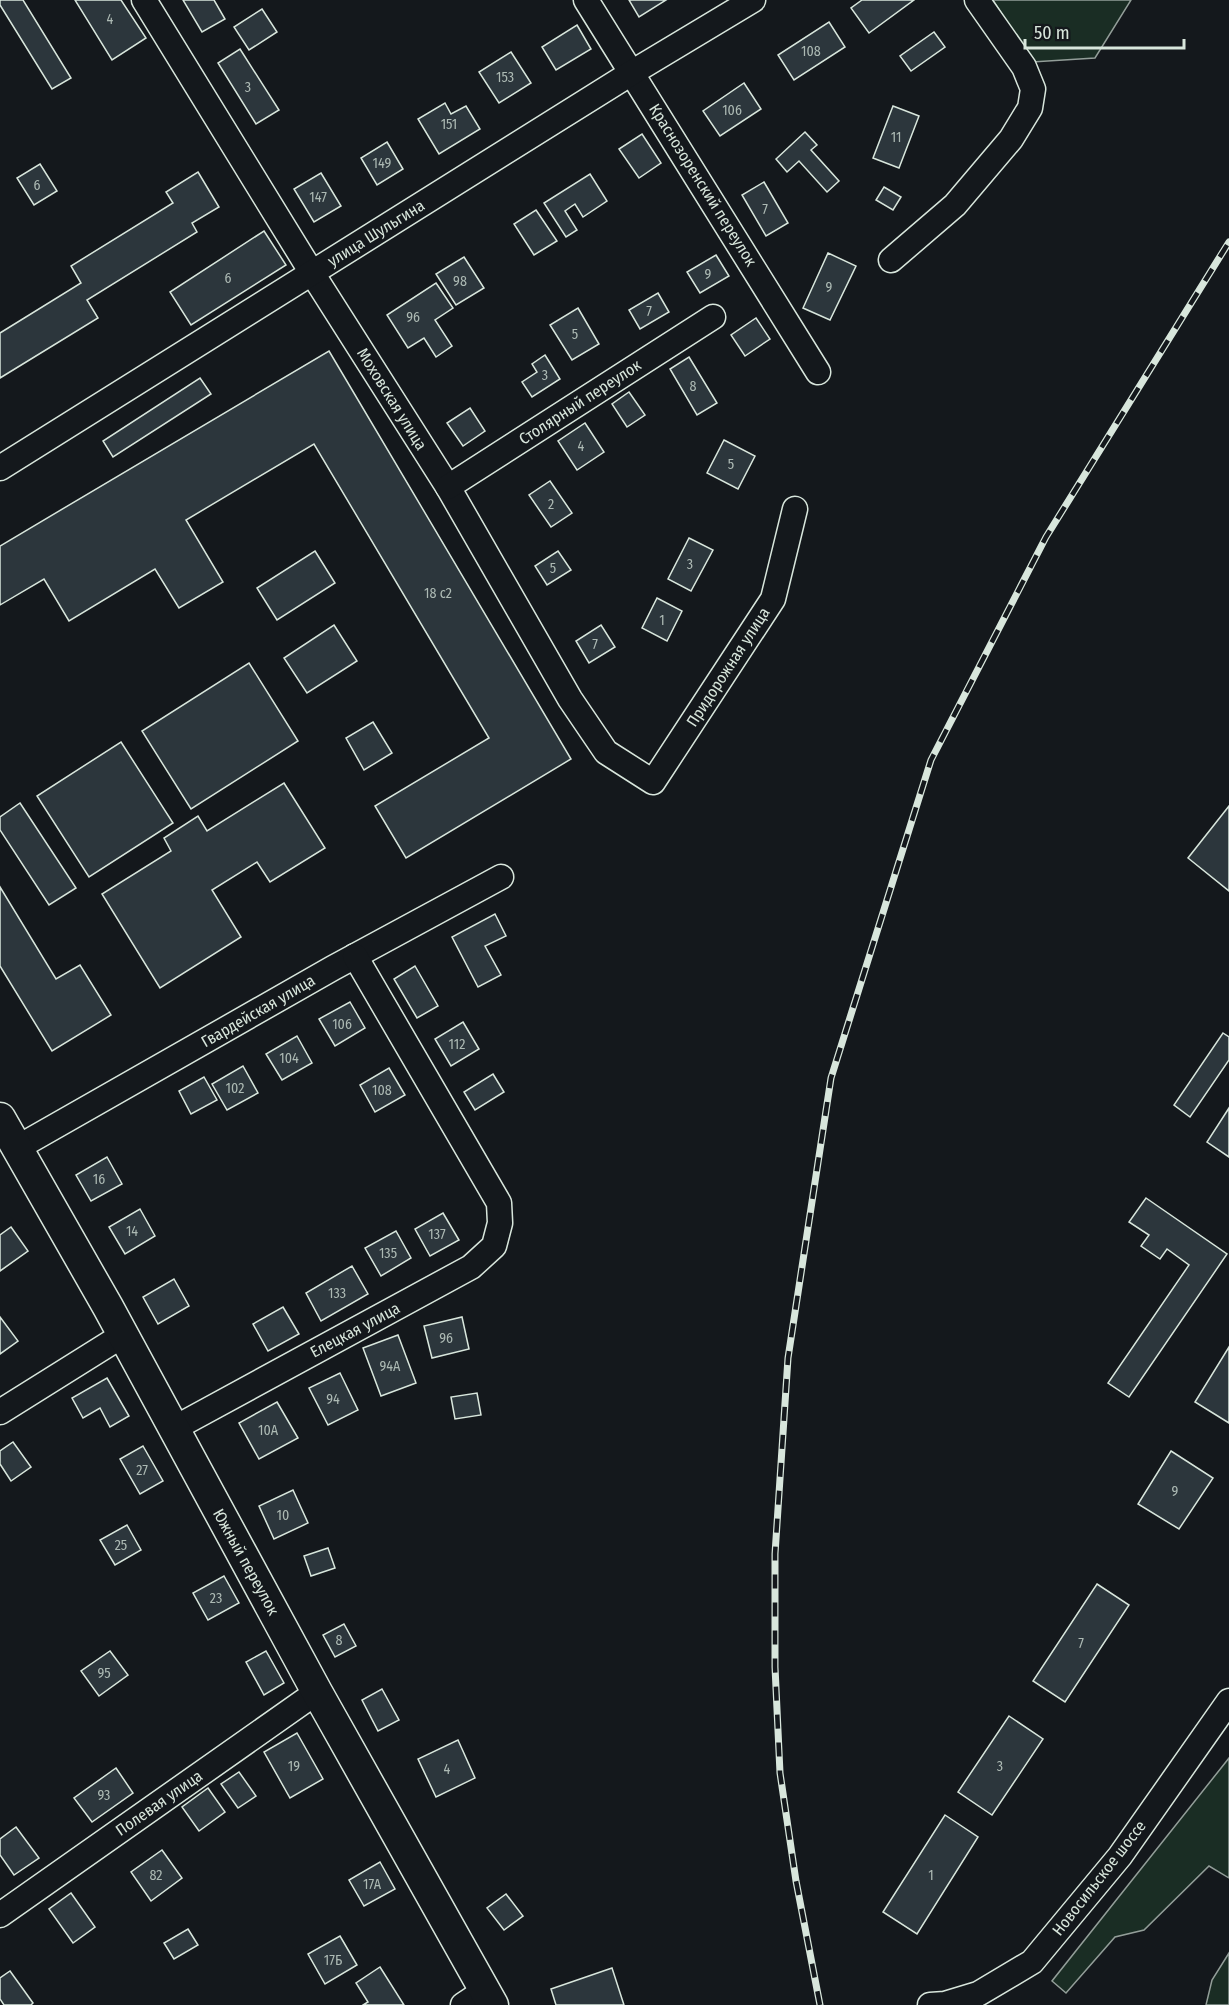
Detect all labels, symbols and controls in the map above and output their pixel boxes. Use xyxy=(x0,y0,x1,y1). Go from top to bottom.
house number: 4 xyxy=(107,11,114,28)
scale bar xyxy=(1025,12,1184,50)
text: 50 m xyxy=(1034,22,1070,44)
house number: 108 xyxy=(801,43,821,60)
house number: 153 xyxy=(496,69,514,86)
house number: 3 xyxy=(245,79,251,96)
street label: Краснозоренский переулок xyxy=(645,100,761,270)
house number: 106 xyxy=(722,102,742,119)
house number: 151 xyxy=(441,116,457,133)
house number: 11 xyxy=(891,129,901,146)
house number: 149 xyxy=(373,155,392,172)
house number: 6 xyxy=(34,177,41,194)
house number: 147 xyxy=(309,189,327,206)
street label: улица Шульгина xyxy=(324,196,428,270)
house number: 7 xyxy=(762,201,768,218)
house number: 9 xyxy=(705,266,712,283)
house number: 6 xyxy=(225,270,232,287)
house number: 98 xyxy=(453,273,467,290)
house number: 9 xyxy=(826,279,833,296)
house number: 7 xyxy=(646,303,652,320)
house number: 96 xyxy=(406,309,420,326)
house number: 5 xyxy=(572,326,578,343)
street label: Моховская улица xyxy=(353,345,431,454)
street label: Столярный переулок xyxy=(515,355,645,449)
house number: 3 xyxy=(542,367,548,384)
house number: 8 xyxy=(690,378,697,395)
house number: 4 xyxy=(578,438,585,455)
house number: 5 xyxy=(728,456,734,473)
house number: 2 xyxy=(548,496,554,513)
house number: 3 xyxy=(687,556,693,573)
house number: 5 xyxy=(550,560,556,577)
house number: 18 с2 xyxy=(424,585,452,602)
street label: Придорожная улица xyxy=(682,604,774,730)
house number: 1 xyxy=(659,612,665,629)
house number: 7 xyxy=(592,636,598,653)
street label: Гвардейская улица xyxy=(198,971,318,1051)
house number: 106 xyxy=(332,1016,352,1033)
house number: 112 xyxy=(449,1036,465,1053)
house number: 104 xyxy=(279,1050,299,1067)
house number: 102 xyxy=(226,1080,244,1097)
house number: 108 xyxy=(372,1082,392,1099)
house number: 16 xyxy=(93,1171,105,1188)
house number: 14 xyxy=(126,1223,138,1240)
house number: 137 xyxy=(428,1226,446,1243)
house number: 135 xyxy=(379,1245,397,1262)
house number: 133 xyxy=(328,1285,346,1302)
street label: Елецкая улица xyxy=(307,1298,403,1362)
house number: 96 xyxy=(439,1330,453,1347)
house number: 94А xyxy=(380,1358,401,1375)
house number: 94 xyxy=(326,1391,340,1408)
house number: 10А xyxy=(258,1422,279,1439)
house number: 27 xyxy=(136,1462,148,1479)
house number: 9 xyxy=(1172,1483,1179,1500)
street label: Южный переулок xyxy=(209,1506,283,1619)
house number: 10 xyxy=(277,1507,289,1524)
house number: 25 xyxy=(115,1537,127,1554)
house number: 23 xyxy=(210,1590,222,1607)
house number: 8 xyxy=(336,1632,343,1649)
house number: 7 xyxy=(1078,1635,1084,1652)
house number: 95 xyxy=(97,1665,111,1682)
house number: 19 xyxy=(288,1758,300,1775)
house number: 3 xyxy=(997,1758,1003,1775)
house number: 4 xyxy=(444,1761,451,1778)
street label: Полевая улица xyxy=(112,1766,206,1840)
house number: 93 xyxy=(98,1787,110,1804)
street label: Новосильское шоссе xyxy=(1048,1817,1150,1939)
house number: 82 xyxy=(149,1867,163,1884)
house number: 1 xyxy=(928,1867,934,1884)
house number: 17А xyxy=(363,1876,382,1893)
house number: 17Б xyxy=(324,1952,342,1969)

